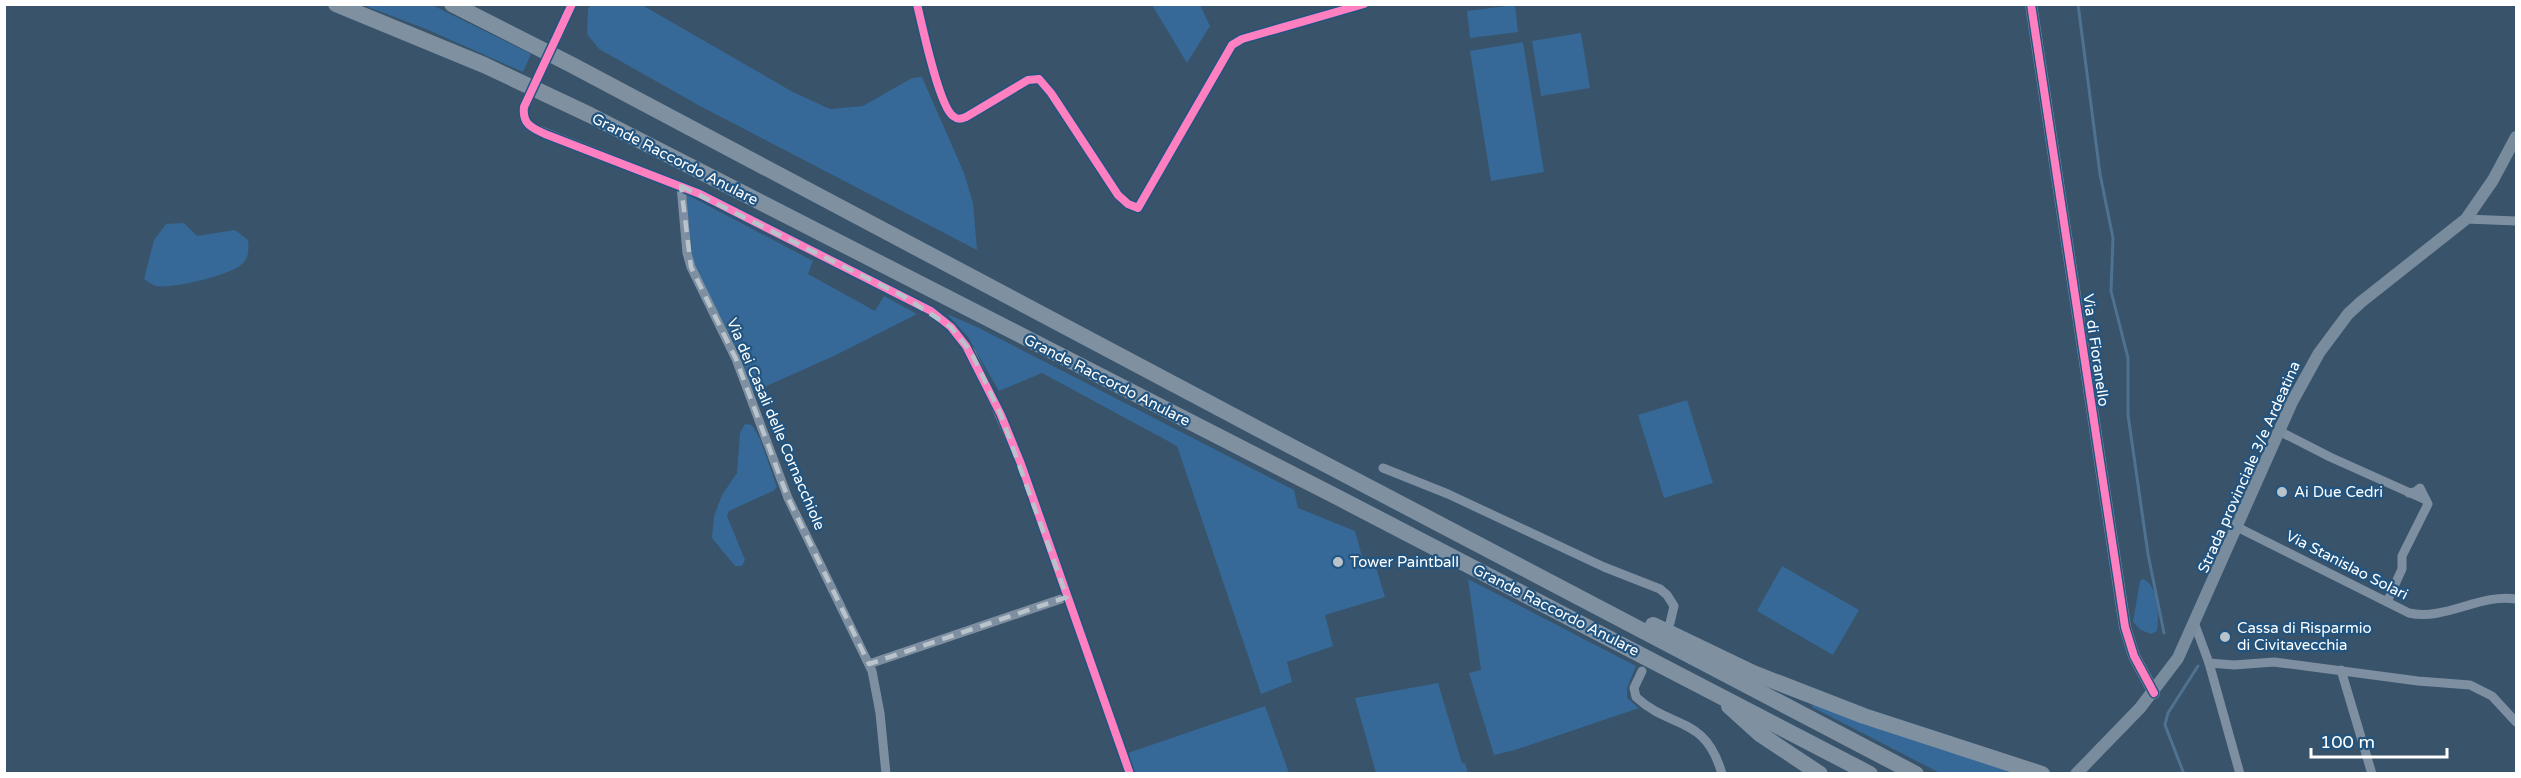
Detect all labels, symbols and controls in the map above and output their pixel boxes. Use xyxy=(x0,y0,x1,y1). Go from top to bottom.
street label: Grande Raccordo Anulare xyxy=(589,109,761,209)
street label: Via di Fioranello xyxy=(2079,292,2113,408)
street label: Via dei Casali delle Cornacchiole xyxy=(723,315,829,533)
street label: Grande Raccordo Anulare xyxy=(1021,330,1193,430)
street label: Strada provinciale 3/e Ardeatina xyxy=(2194,358,2304,576)
place label: Ai Due Cedri xyxy=(2294,483,2383,501)
marker: Ai Due Cedri xyxy=(2275,485,2289,499)
street label: Via Stanislao Solari xyxy=(2283,526,2411,604)
place label: Tower Paintball xyxy=(1350,553,1459,571)
marker: Tower Paintball xyxy=(1331,555,1345,569)
street label: Grande Raccordo Anulare xyxy=(1470,560,1642,660)
place label: Cassa di Risparmio di Civitavecchia xyxy=(2237,619,2372,654)
marker: Cassa di Risparmio di Civitavecchia xyxy=(2218,630,2232,644)
scale bar xyxy=(2311,721,2448,759)
text: 100 m xyxy=(2320,731,2375,753)

